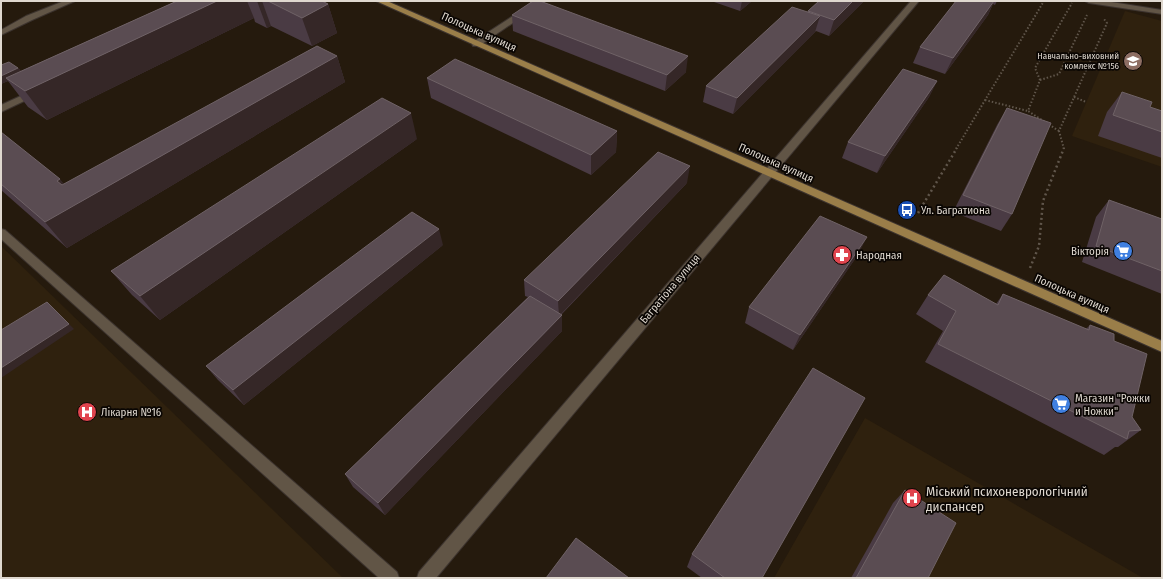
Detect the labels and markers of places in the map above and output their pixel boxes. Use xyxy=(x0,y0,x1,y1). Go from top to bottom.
school or university icon: Навчально-виховний комлекс №156 xyxy=(1122,50,1144,72)
place label: Навчально-виховний комлекс №156 xyxy=(1037,51,1120,71)
bus stop icon: Ул. Багратиона xyxy=(896,199,918,221)
place label: Ул. Багратиона xyxy=(920,204,990,217)
supermarket icon: Вікторія xyxy=(1112,240,1134,262)
pharmacy icon: Народная xyxy=(831,244,853,266)
place label: Вікторія xyxy=(1071,245,1109,258)
place label: Народная xyxy=(856,249,902,262)
place label: Магазин "Рожки и Ножки" xyxy=(1075,392,1150,418)
supermarket icon: Магазин "Рожки и Ножки" xyxy=(1050,393,1072,415)
hospital icon: Лікарня №16 xyxy=(76,401,98,423)
place label: Лікарня №16 xyxy=(101,406,162,419)
place label: Міський психоневрологічний диспансер xyxy=(926,484,1088,514)
hospital icon: Міський психоневрологічний диспансер xyxy=(901,487,923,509)

